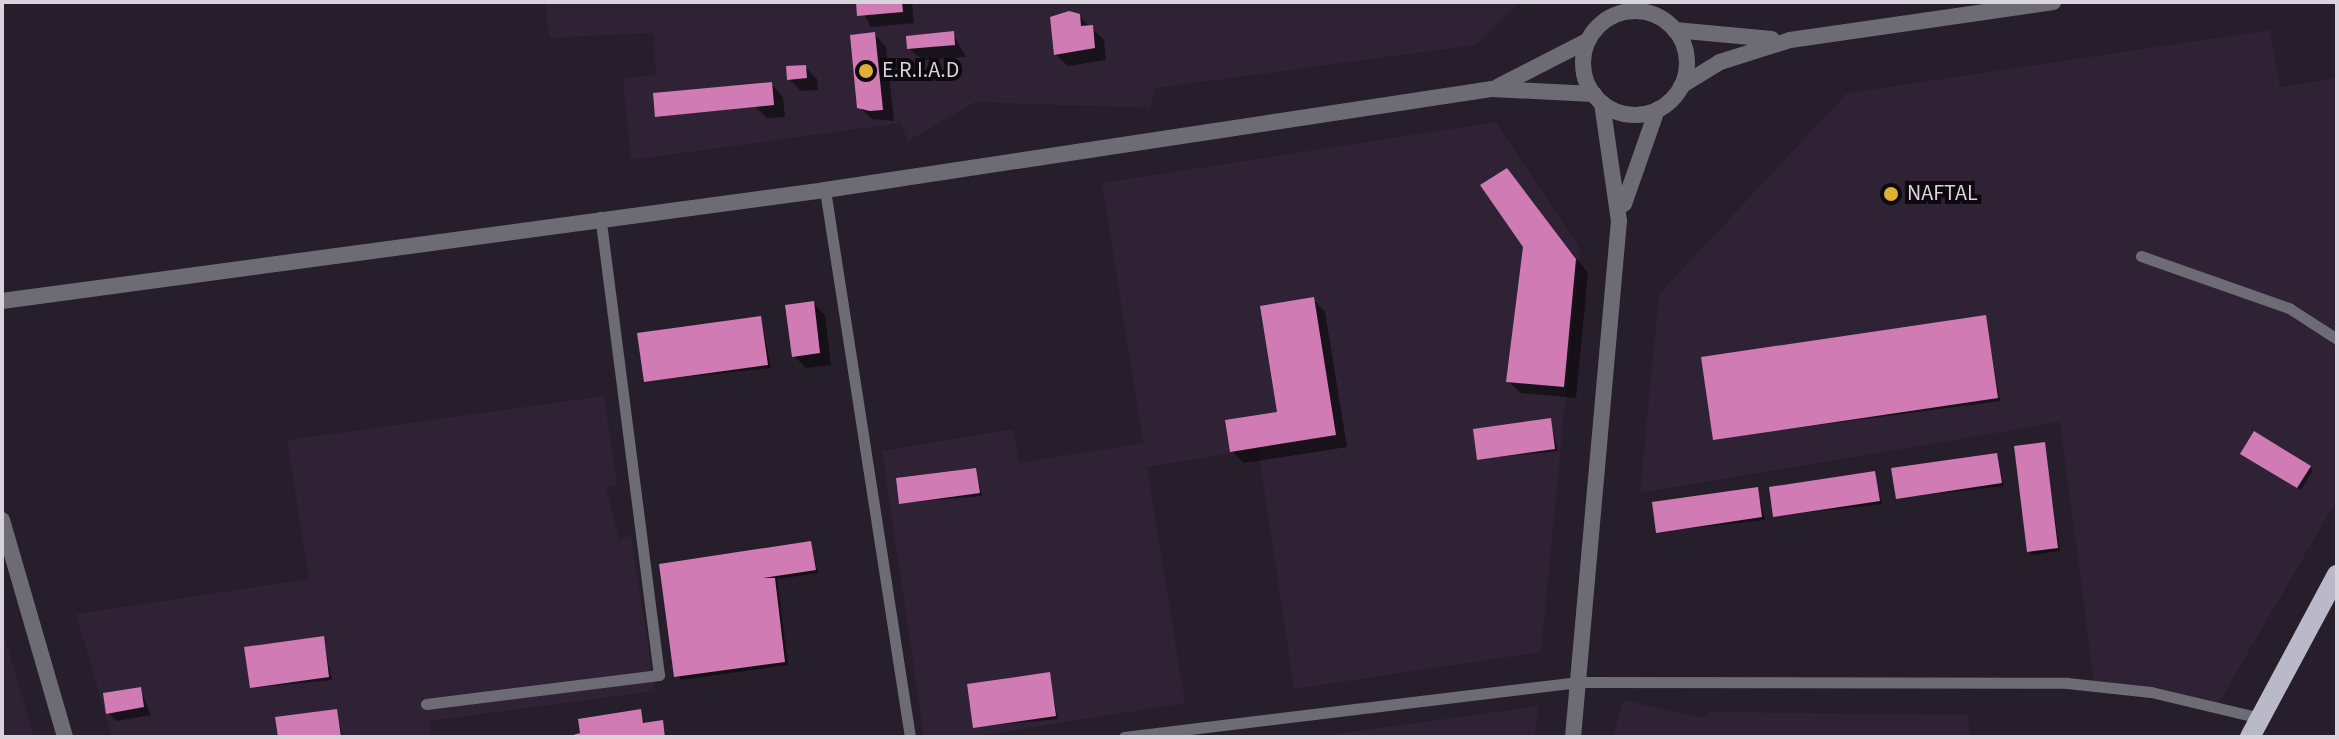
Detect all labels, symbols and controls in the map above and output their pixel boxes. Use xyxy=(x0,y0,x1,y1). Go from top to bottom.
place label: E.R.I.A.D xyxy=(882,58,959,84)
marker: E.R.I.A.D xyxy=(857,62,875,80)
place label: NAFTAL xyxy=(1907,181,1978,207)
marker: NAFTAL xyxy=(1882,185,1900,203)

